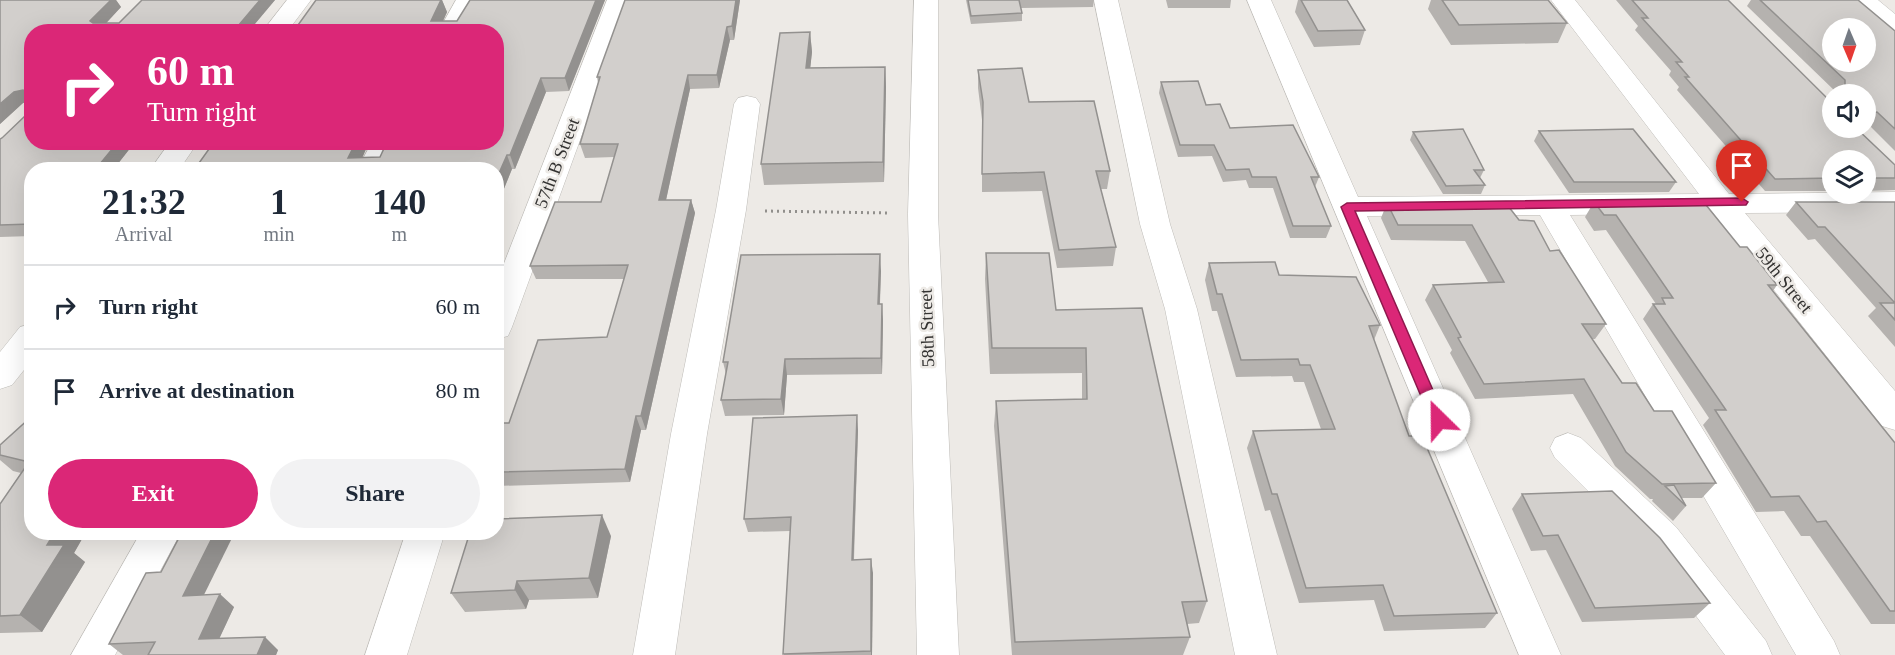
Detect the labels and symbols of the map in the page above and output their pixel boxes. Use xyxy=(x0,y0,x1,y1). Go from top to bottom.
north arrow xyxy=(1822,18,1876,72)
street label: 57th B Street xyxy=(531,115,583,211)
pin xyxy=(1716,140,1767,202)
street label: 59th Street xyxy=(1752,243,1816,317)
street label: 58th Street xyxy=(916,288,938,368)
position arrow xyxy=(1407,388,1471,452)

